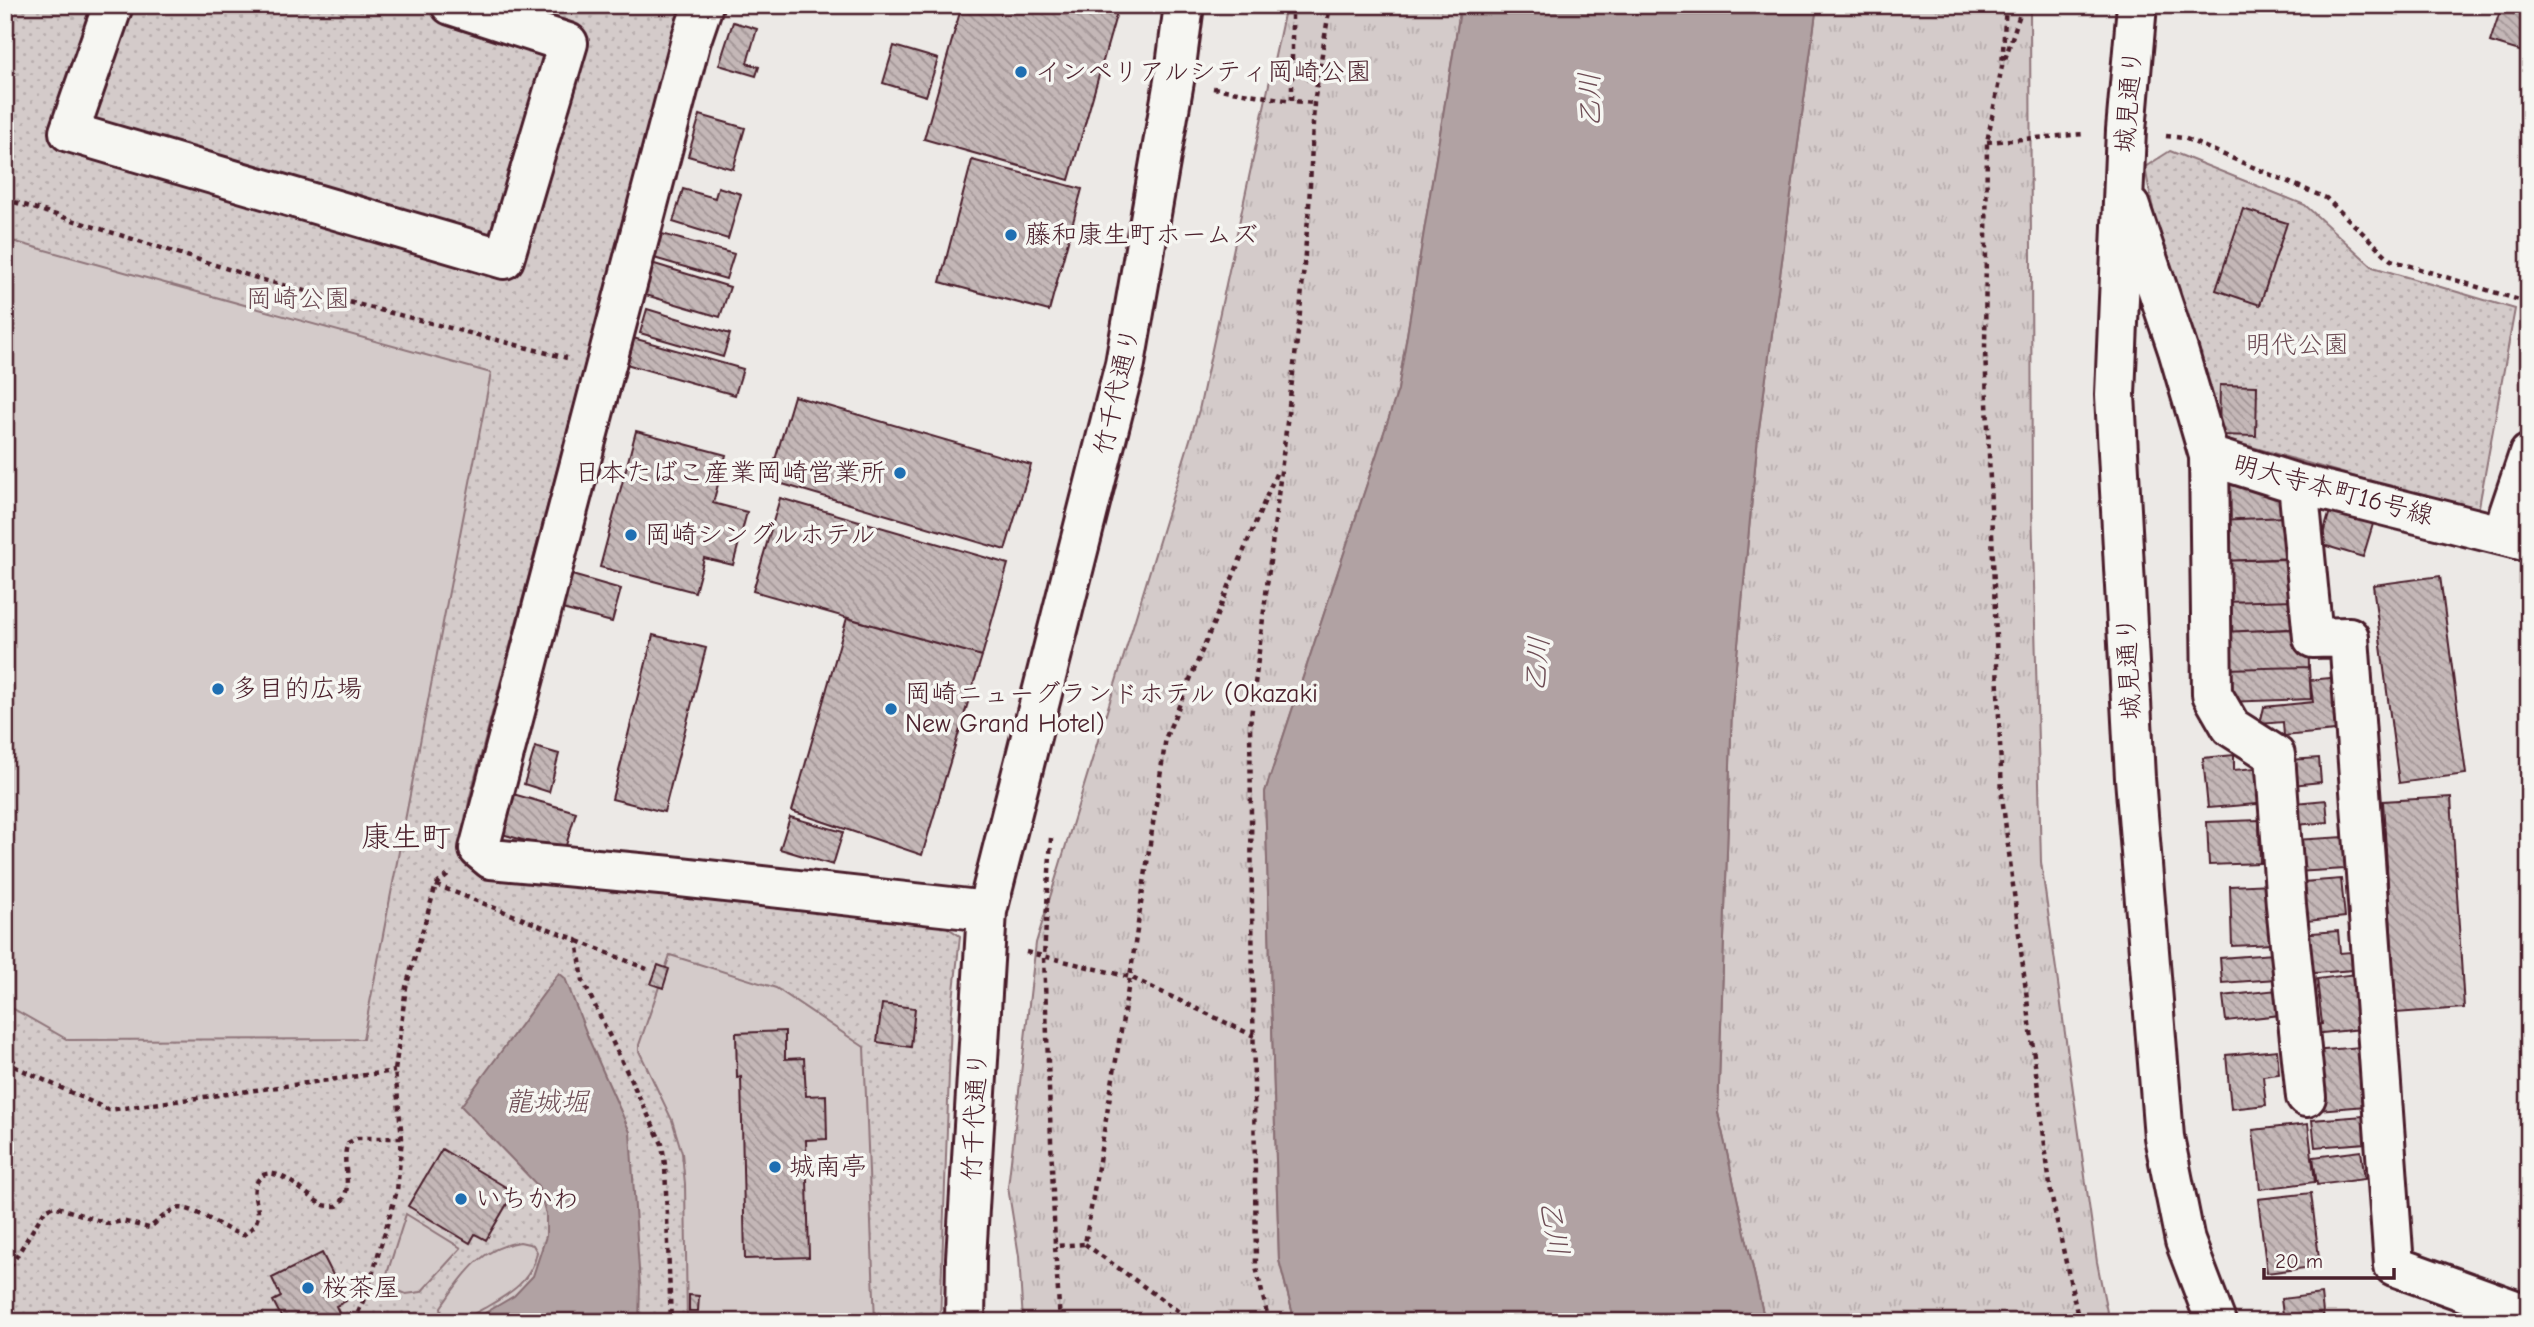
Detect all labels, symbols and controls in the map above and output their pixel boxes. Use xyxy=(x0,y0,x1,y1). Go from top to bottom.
street label: 城見通り xyxy=(2110,48,2148,154)
place label: インペリアルシティ岡崎公園 xyxy=(1035,57,1371,87)
marker: インペリアルシティ岡崎公園 xyxy=(1013,64,1029,80)
water label: 乙川 xyxy=(1574,72,1606,128)
place label: 藤和康生町ホームズ xyxy=(1025,220,1258,250)
marker: 藤和康生町ホームズ xyxy=(1003,227,1019,243)
park label: 岡崎公園 xyxy=(246,284,350,314)
street label: 竹千代通り xyxy=(1088,324,1146,458)
park label: 明代公園 xyxy=(2245,330,2349,360)
street label: 明大寺本町16号線 xyxy=(2229,449,2437,531)
place label: 日本たばこ産業岡崎営業所 xyxy=(574,458,886,488)
marker: 日本たばこ産業岡崎営業所 xyxy=(892,465,908,481)
place label: 岡崎シングルホテル xyxy=(645,520,876,550)
marker: 岡崎シングルホテル xyxy=(623,527,639,543)
street label: 城見通り xyxy=(2111,615,2147,721)
water label: 乙川 xyxy=(1519,635,1555,693)
place label: 多目的広場 xyxy=(232,674,362,704)
place label: 岡崎ニューグランドホテル (Okazaki New Grand Hotel) xyxy=(905,679,1318,739)
marker: 多目的広場 xyxy=(210,681,226,697)
marker: 岡崎ニューグランドホテル (Okazaki New Grand Hotel) xyxy=(883,701,899,717)
district label: 康生町 xyxy=(361,820,451,855)
street label: 竹千代通り xyxy=(957,1050,993,1182)
water label: 龍城堀 xyxy=(505,1086,591,1118)
place label: 城南亭 xyxy=(789,1152,867,1182)
marker: 城南亭 xyxy=(767,1159,783,1175)
place label: いちかわ xyxy=(475,1184,579,1214)
marker: いちかわ xyxy=(453,1191,469,1207)
water label: 乙川 xyxy=(1533,1198,1575,1258)
scale bar xyxy=(2264,1236,2394,1280)
text: 20 m xyxy=(2275,1249,2323,1273)
place label: 桜茶屋 xyxy=(322,1273,400,1303)
marker: 桜茶屋 xyxy=(300,1280,316,1296)

